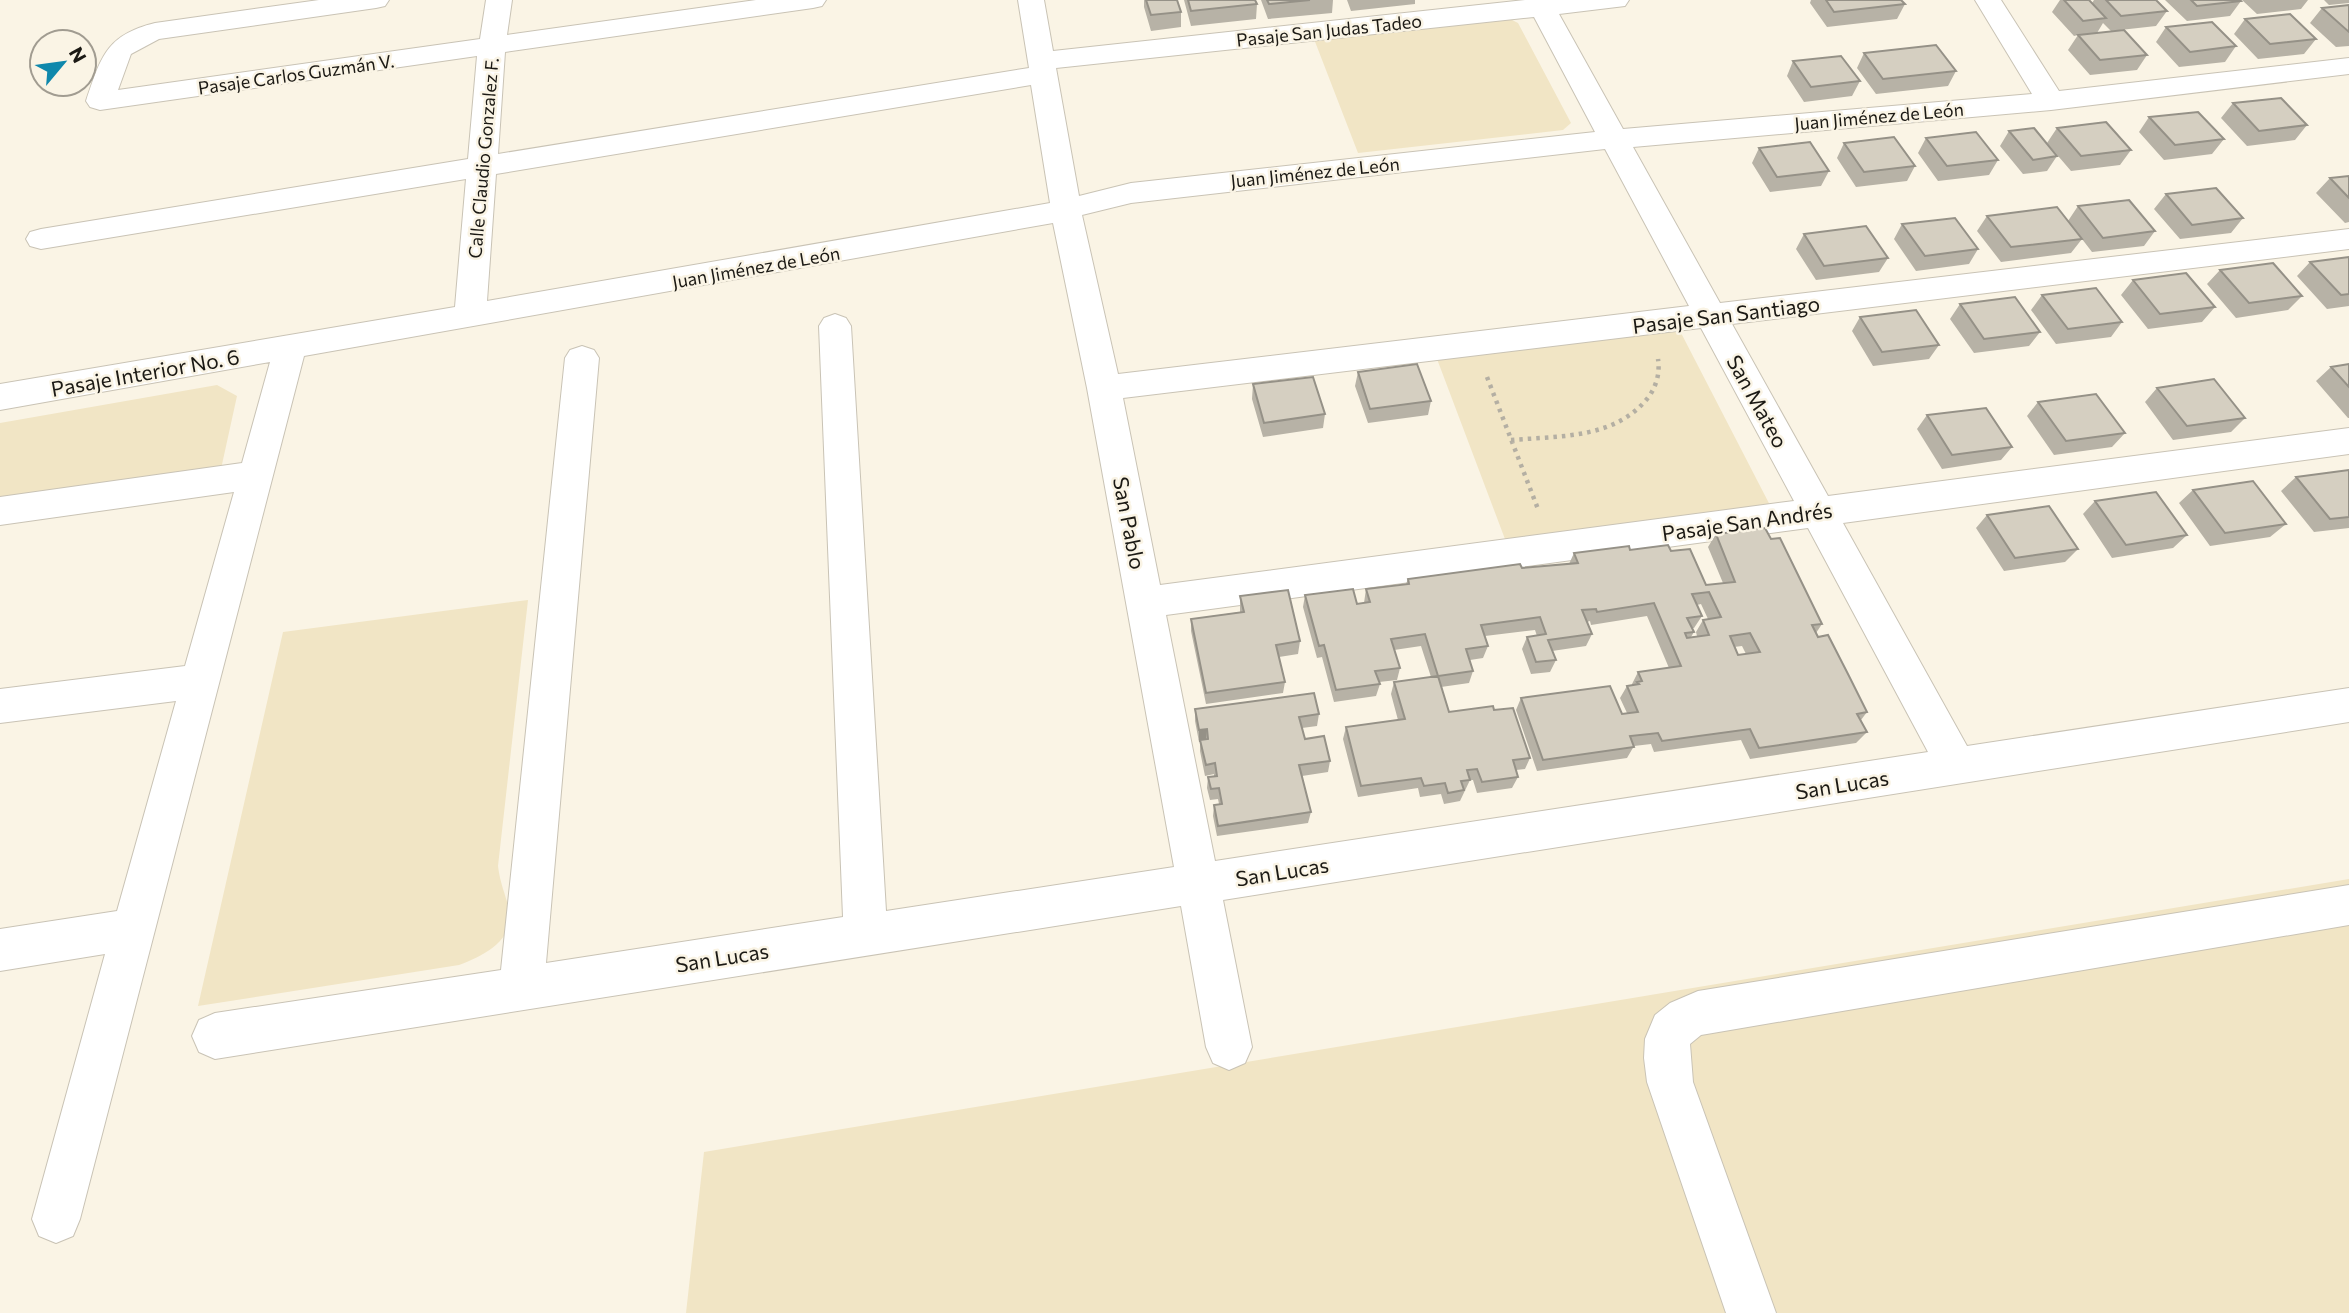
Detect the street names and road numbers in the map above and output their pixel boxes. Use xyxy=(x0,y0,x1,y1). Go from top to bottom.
street label: Pasaje San Judas Tadeo xyxy=(1235,9,1423,51)
street label: Pasaje Carlos Guzmán V. xyxy=(196,49,396,99)
street label: Calle Claudio Gonzalez F. xyxy=(463,57,503,259)
street label: Juan Jiménez de León xyxy=(1793,98,1965,134)
street label: Juan Jiménez de León xyxy=(1229,152,1401,192)
street label: Juan Jiménez de León xyxy=(670,241,842,293)
street label: Pasaje San Santiago xyxy=(1631,290,1821,338)
street label: Pasaje Interior No. 6 xyxy=(49,343,241,401)
street label: San Mateo xyxy=(1722,350,1794,452)
street label: San Pablo xyxy=(1109,475,1151,571)
street label: Pasaje San Andrés xyxy=(1660,497,1834,545)
street label: San Lucas xyxy=(1794,764,1890,804)
street label: San Lucas xyxy=(1234,851,1330,891)
street label: San Lucas xyxy=(674,937,770,977)

